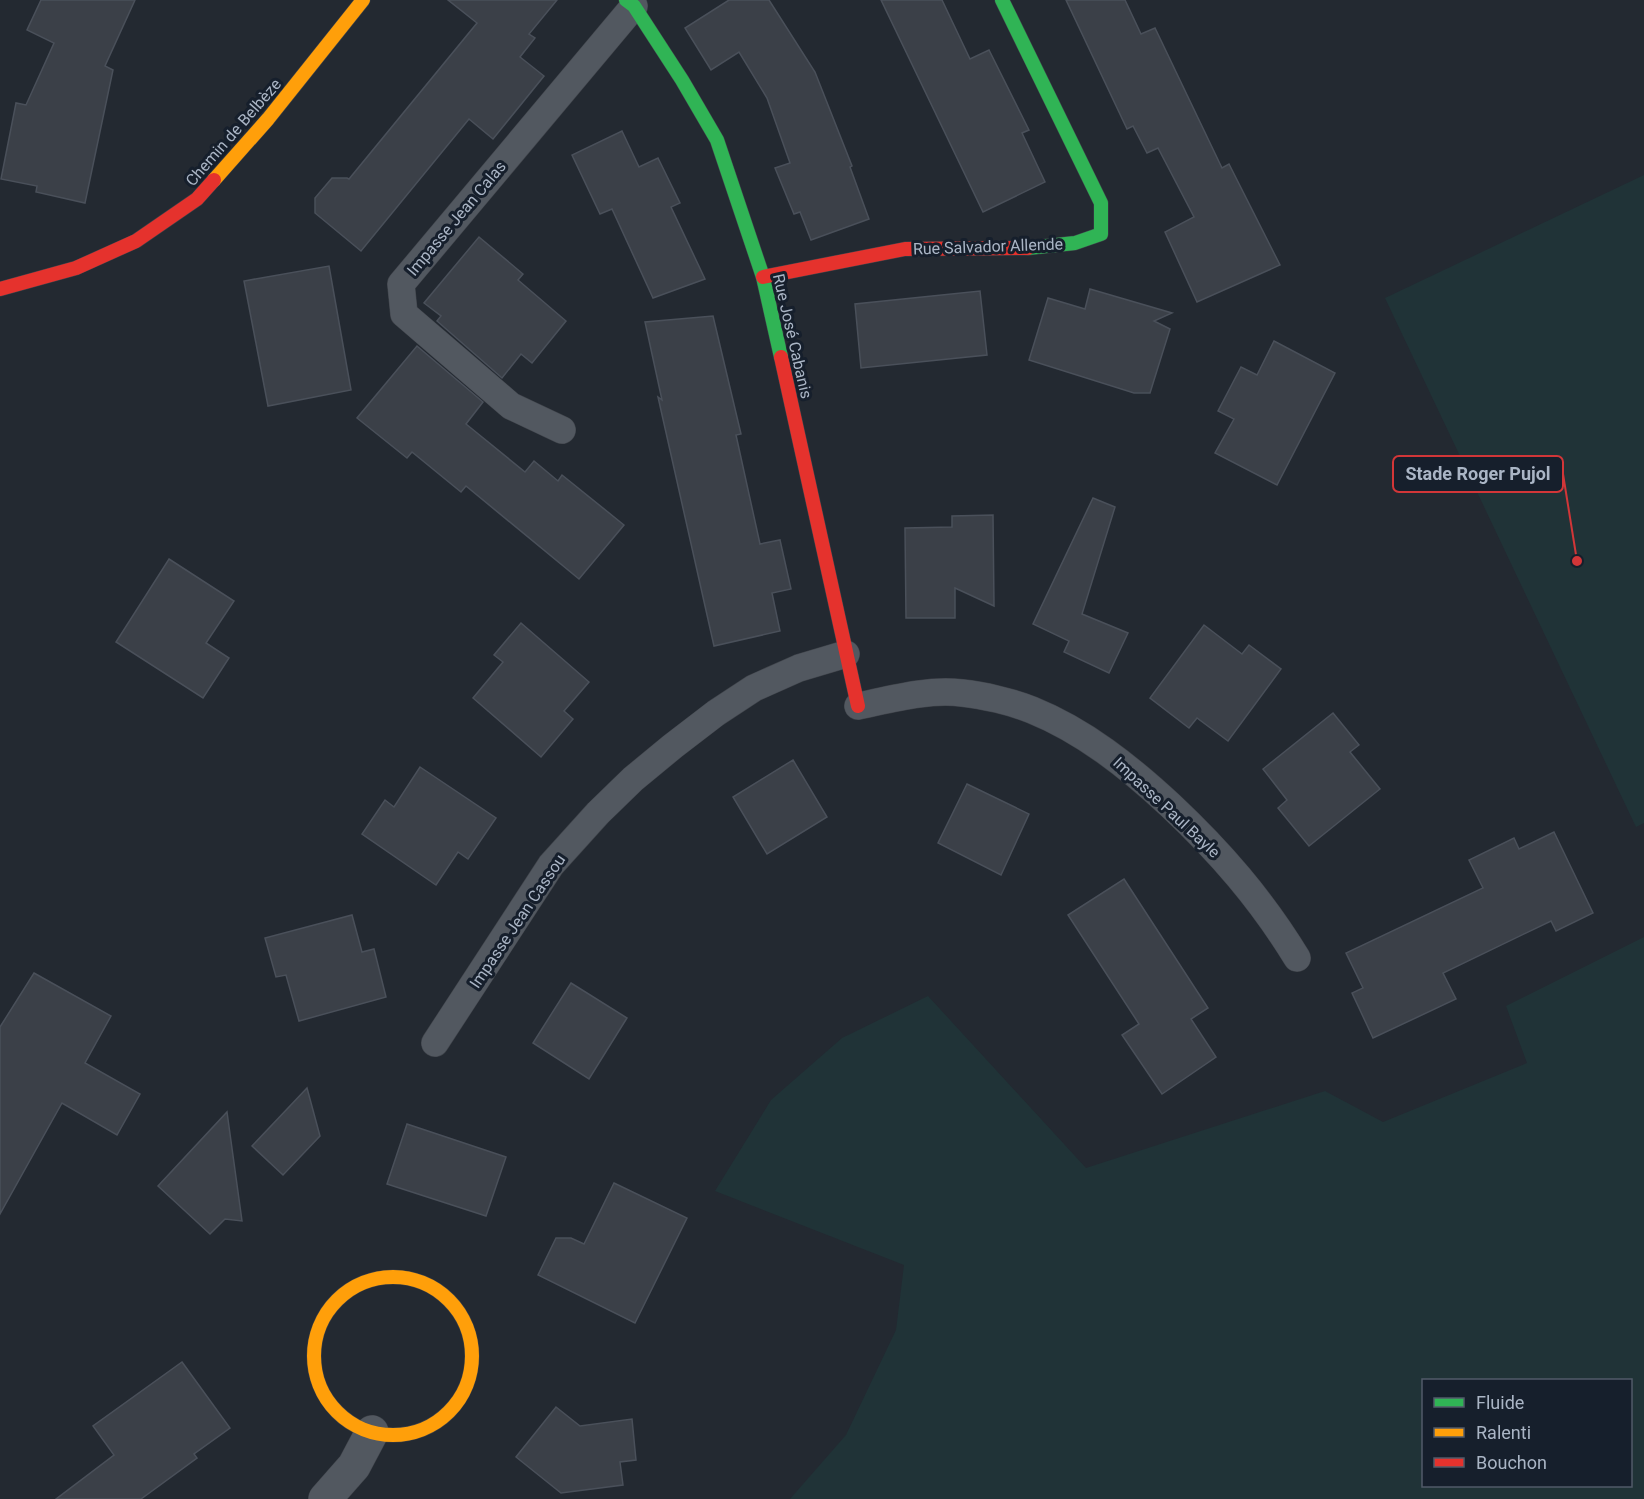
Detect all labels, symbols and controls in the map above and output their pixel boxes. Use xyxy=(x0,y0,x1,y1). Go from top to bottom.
street label: Chemin de Belbèze xyxy=(182,75,285,190)
street label: Impasse Jean Calas xyxy=(403,157,510,280)
street label: Rue Salvador Allende xyxy=(913,234,1063,259)
street label: Rue José Cabanis xyxy=(769,272,816,400)
callout: Stade Roger Pujol xyxy=(1393,456,1563,492)
text: Stade Roger Pujol xyxy=(1405,463,1551,484)
street label: Impasse Paul Bayle xyxy=(1109,753,1224,862)
street label: Impasse Jean Cassou xyxy=(466,851,569,992)
legend xyxy=(1422,1379,1632,1487)
text: Fluide xyxy=(1476,1392,1524,1413)
text: Ralenti xyxy=(1476,1422,1531,1443)
text: Bouchon xyxy=(1476,1452,1547,1473)

